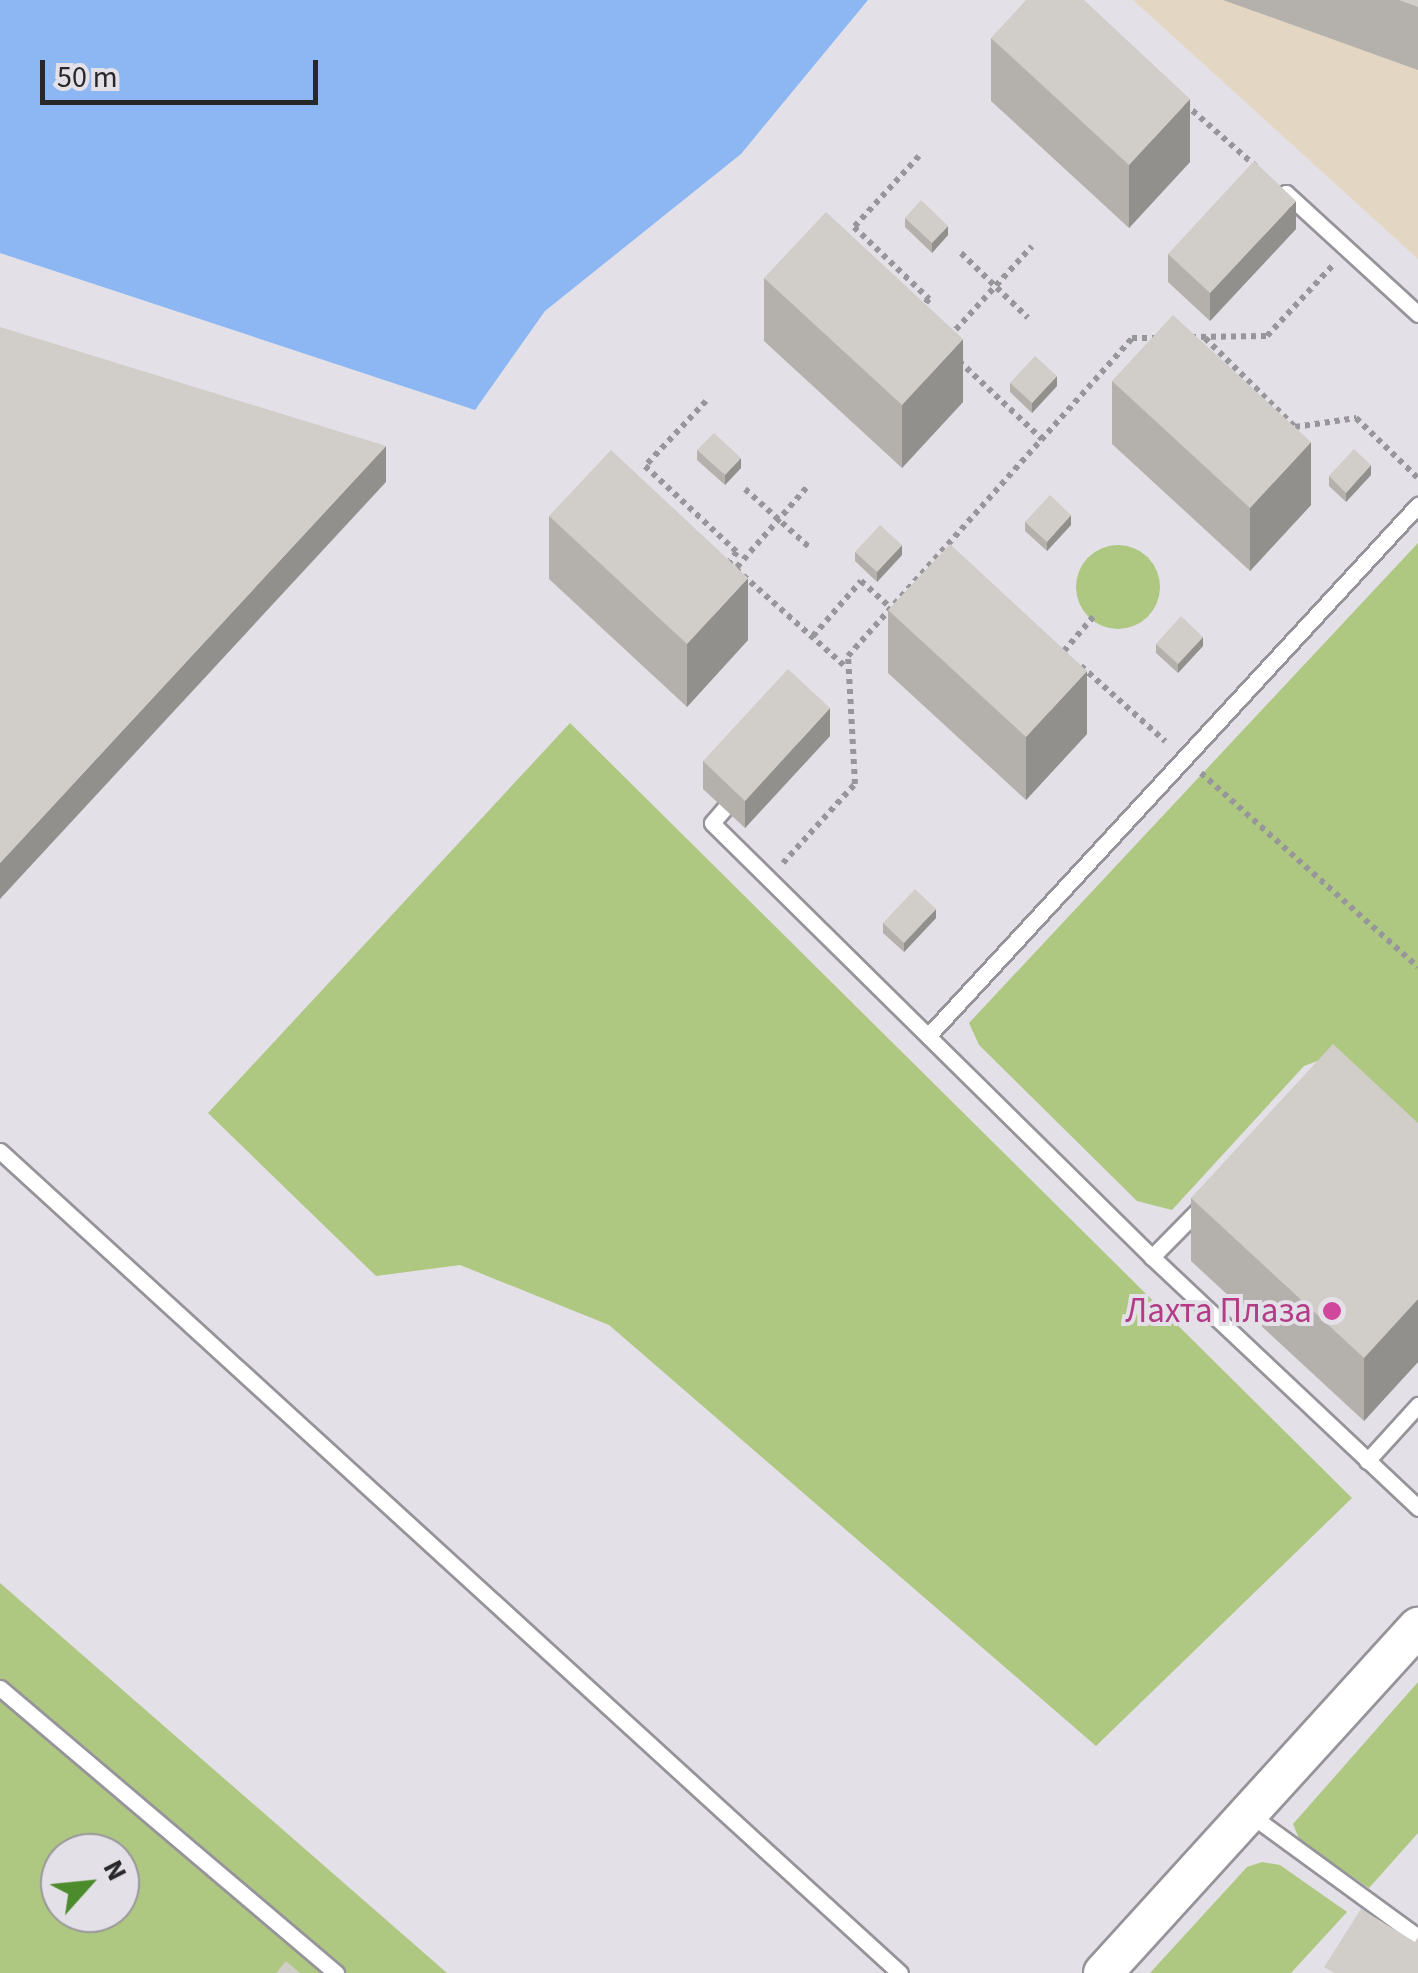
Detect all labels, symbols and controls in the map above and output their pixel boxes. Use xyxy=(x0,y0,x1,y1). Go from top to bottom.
scale bar xyxy=(45,40,322,102)
text: 50 m xyxy=(57,56,118,99)
place label: Лахта Плаза xyxy=(1125,1290,1312,1332)
marker: Лахта Плаза xyxy=(1321,1300,1343,1322)
north arrow xyxy=(40,1833,140,1933)
text: N xyxy=(93,1853,137,1888)

